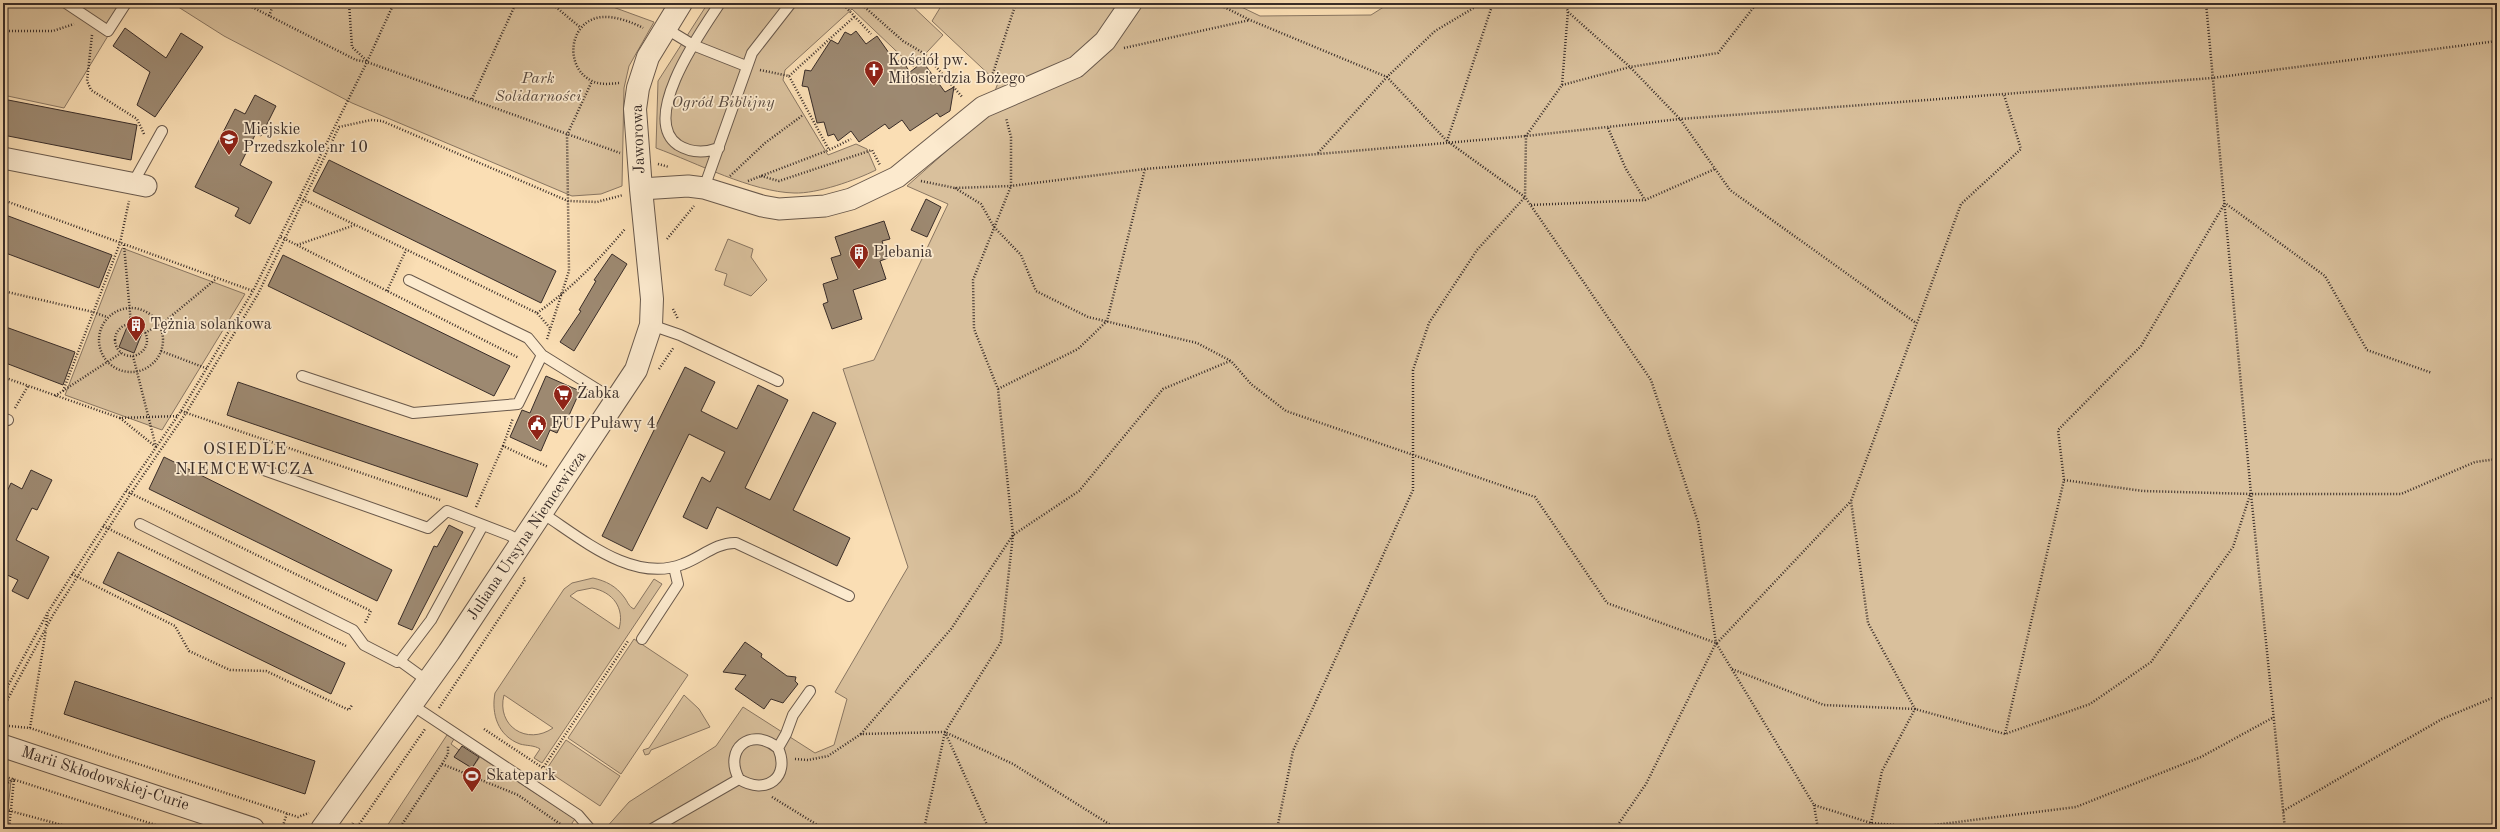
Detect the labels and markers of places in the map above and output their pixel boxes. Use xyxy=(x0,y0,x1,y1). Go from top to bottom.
place label: Kościół pw. Miłosierdzia Bożego xyxy=(888,53,1025,87)
church icon: Kościół pw. Miłosierdzia Bożego xyxy=(863,59,885,87)
place label: Miejskie Przedszkole nr 10 xyxy=(243,122,368,156)
school or university icon: Miejskie Przedszkole nr 10 xyxy=(218,128,240,156)
building icon: Plebania xyxy=(848,242,870,270)
place label: Plebania xyxy=(873,245,933,261)
building icon: Tężnia solankowa xyxy=(125,314,147,342)
place label: Tężnia solankowa xyxy=(150,317,272,333)
place label: Żabka xyxy=(577,382,620,402)
supermarket icon: Żabka xyxy=(552,383,574,411)
public building icon: FUP Puławy 4 xyxy=(526,413,548,441)
place label: FUP Puławy 4 xyxy=(551,416,656,432)
sports icon: Skatepark xyxy=(461,765,483,793)
place label: Skatepark xyxy=(486,768,556,784)

